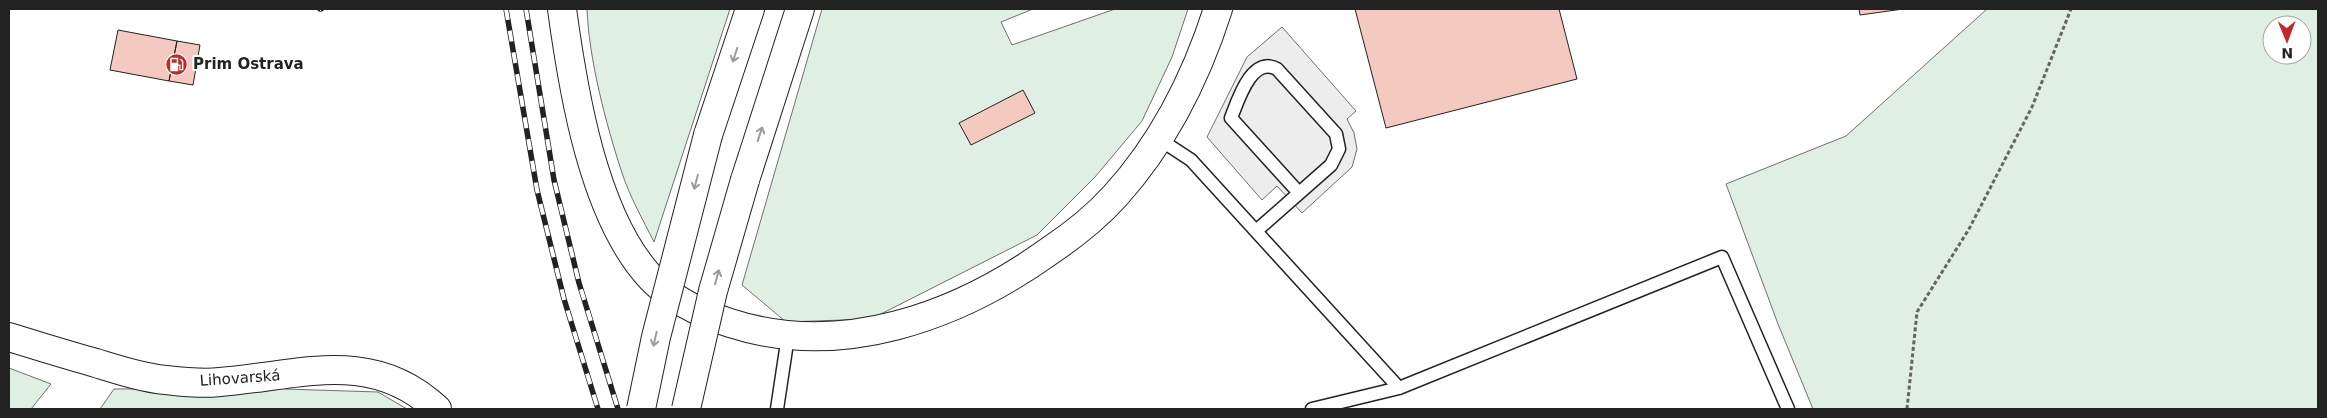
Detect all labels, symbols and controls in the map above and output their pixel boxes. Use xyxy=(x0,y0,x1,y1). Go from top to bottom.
north arrow xyxy=(2262,15,2312,65)
text: N xyxy=(2281,45,2293,61)
one-way arrow xyxy=(730,47,739,62)
fuel station icon: Prim Ostrava xyxy=(165,52,189,76)
place label: Prim Ostrava xyxy=(193,55,304,73)
one-way arrow xyxy=(756,127,765,142)
one-way arrow xyxy=(690,173,700,189)
one-way arrow xyxy=(713,269,722,285)
one-way arrow xyxy=(650,331,659,347)
street label: Lihovarská xyxy=(199,366,281,390)

